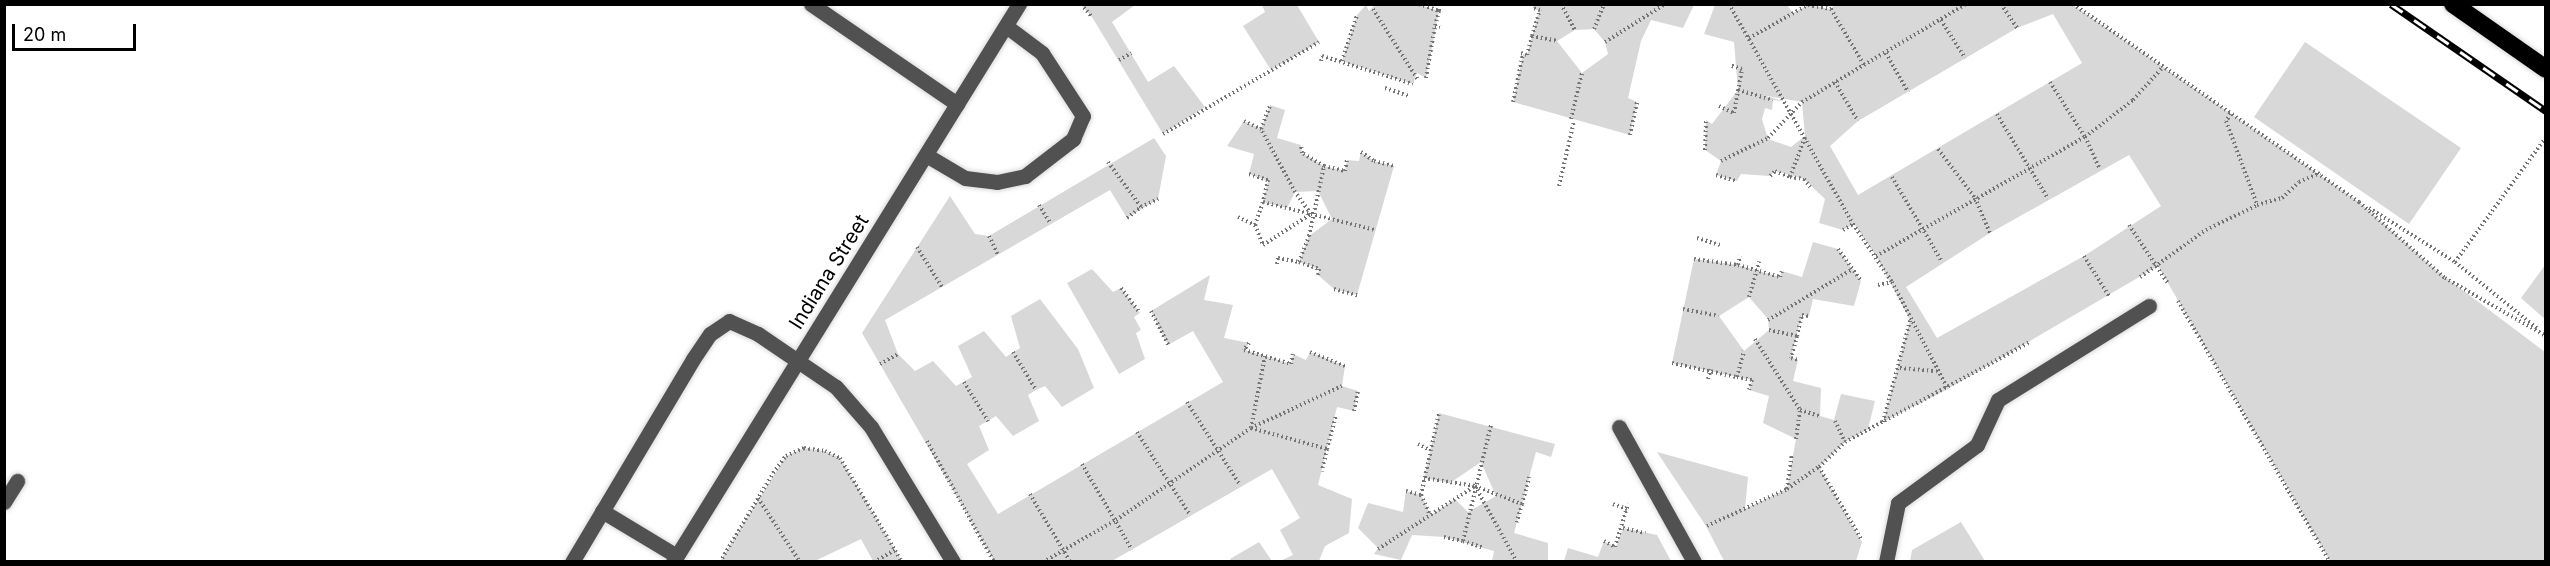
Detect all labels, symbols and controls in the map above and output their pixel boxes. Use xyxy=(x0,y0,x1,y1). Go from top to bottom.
scale bar xyxy=(15,12,140,50)
text: 20 m xyxy=(23,24,66,45)
street label: Indiana Street xyxy=(784,210,874,334)

